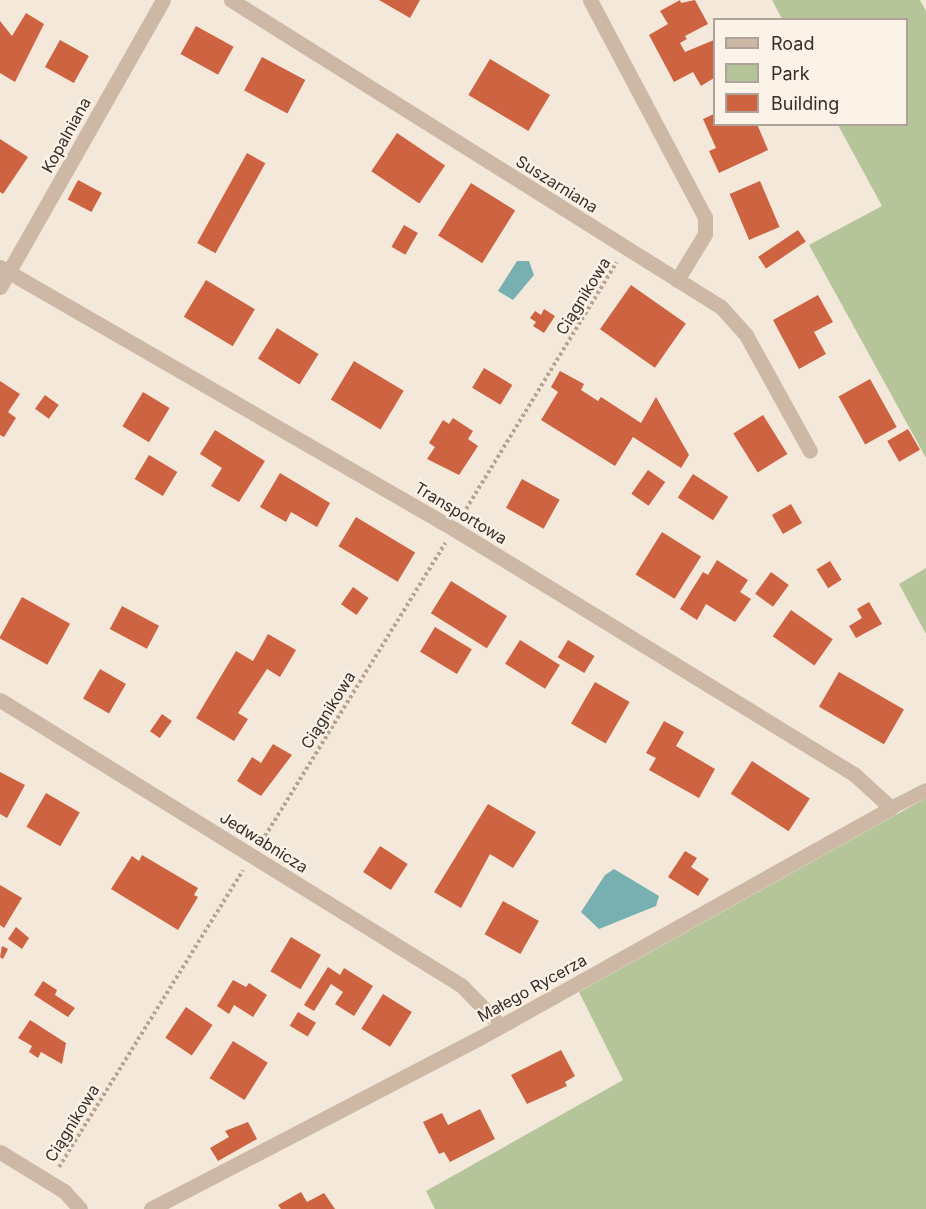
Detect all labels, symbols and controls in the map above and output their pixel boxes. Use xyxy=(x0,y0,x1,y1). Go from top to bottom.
legend xyxy=(713,18,908,126)
text: Road xyxy=(771,33,814,54)
text: Park xyxy=(771,63,810,84)
text: Building xyxy=(771,93,839,114)
street label: Kopalniana xyxy=(37,94,95,176)
street label: Suszarniana xyxy=(512,151,602,217)
street label: Ciągnikowa xyxy=(552,254,614,338)
street label: Transportowa xyxy=(411,478,511,548)
street label: Ciągnikowa xyxy=(297,668,359,752)
street label: Jedwabnicza xyxy=(216,807,312,877)
street label: Małego Rycerza xyxy=(474,950,590,1026)
street label: Ciągnikowa xyxy=(41,1081,103,1165)

